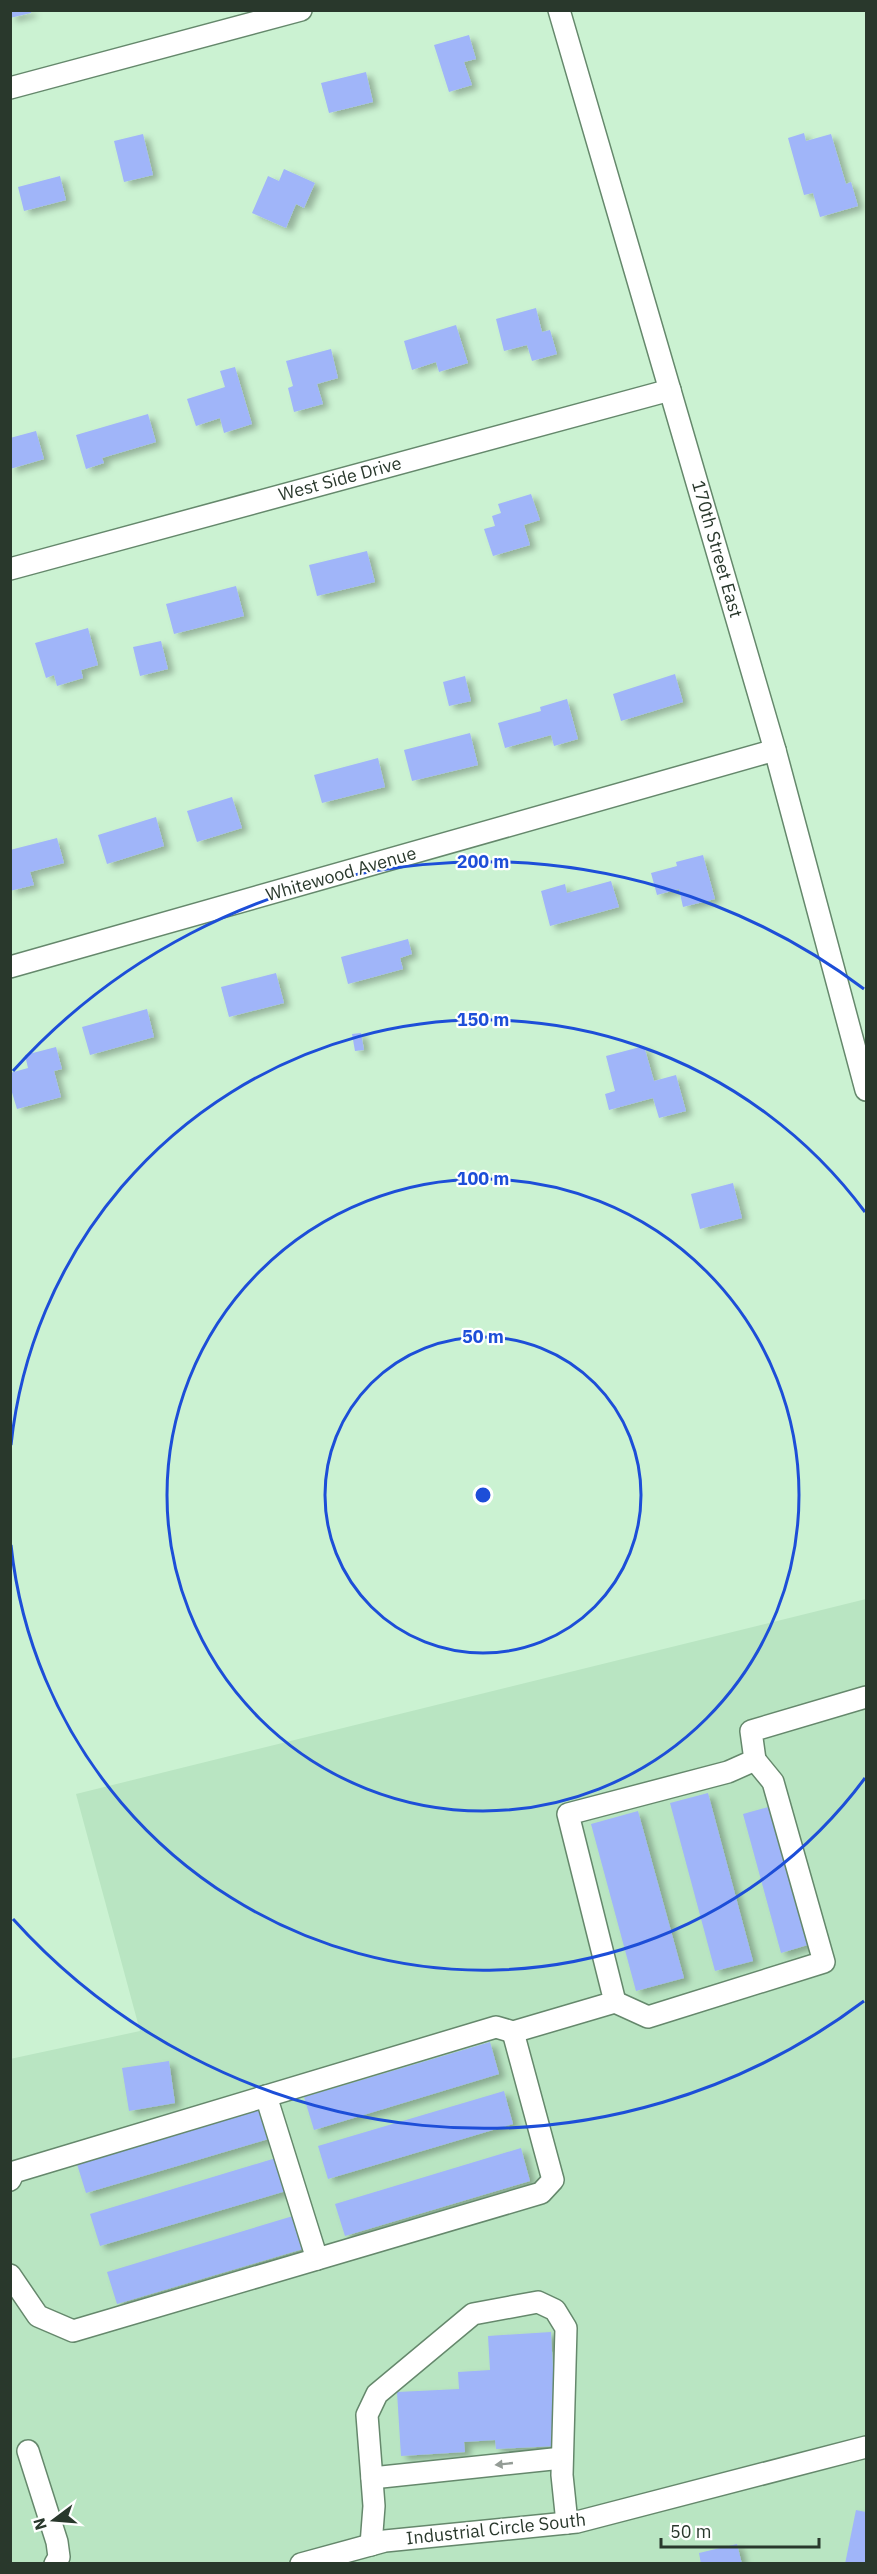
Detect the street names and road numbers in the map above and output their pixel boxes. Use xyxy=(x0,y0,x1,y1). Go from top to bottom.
street label: West Side Drive xyxy=(276,451,404,506)
street label: 170th Street East xyxy=(687,477,748,620)
street label: Whitewood Avenue xyxy=(263,841,419,906)
street label: Industrial Circle South xyxy=(405,2508,587,2549)

